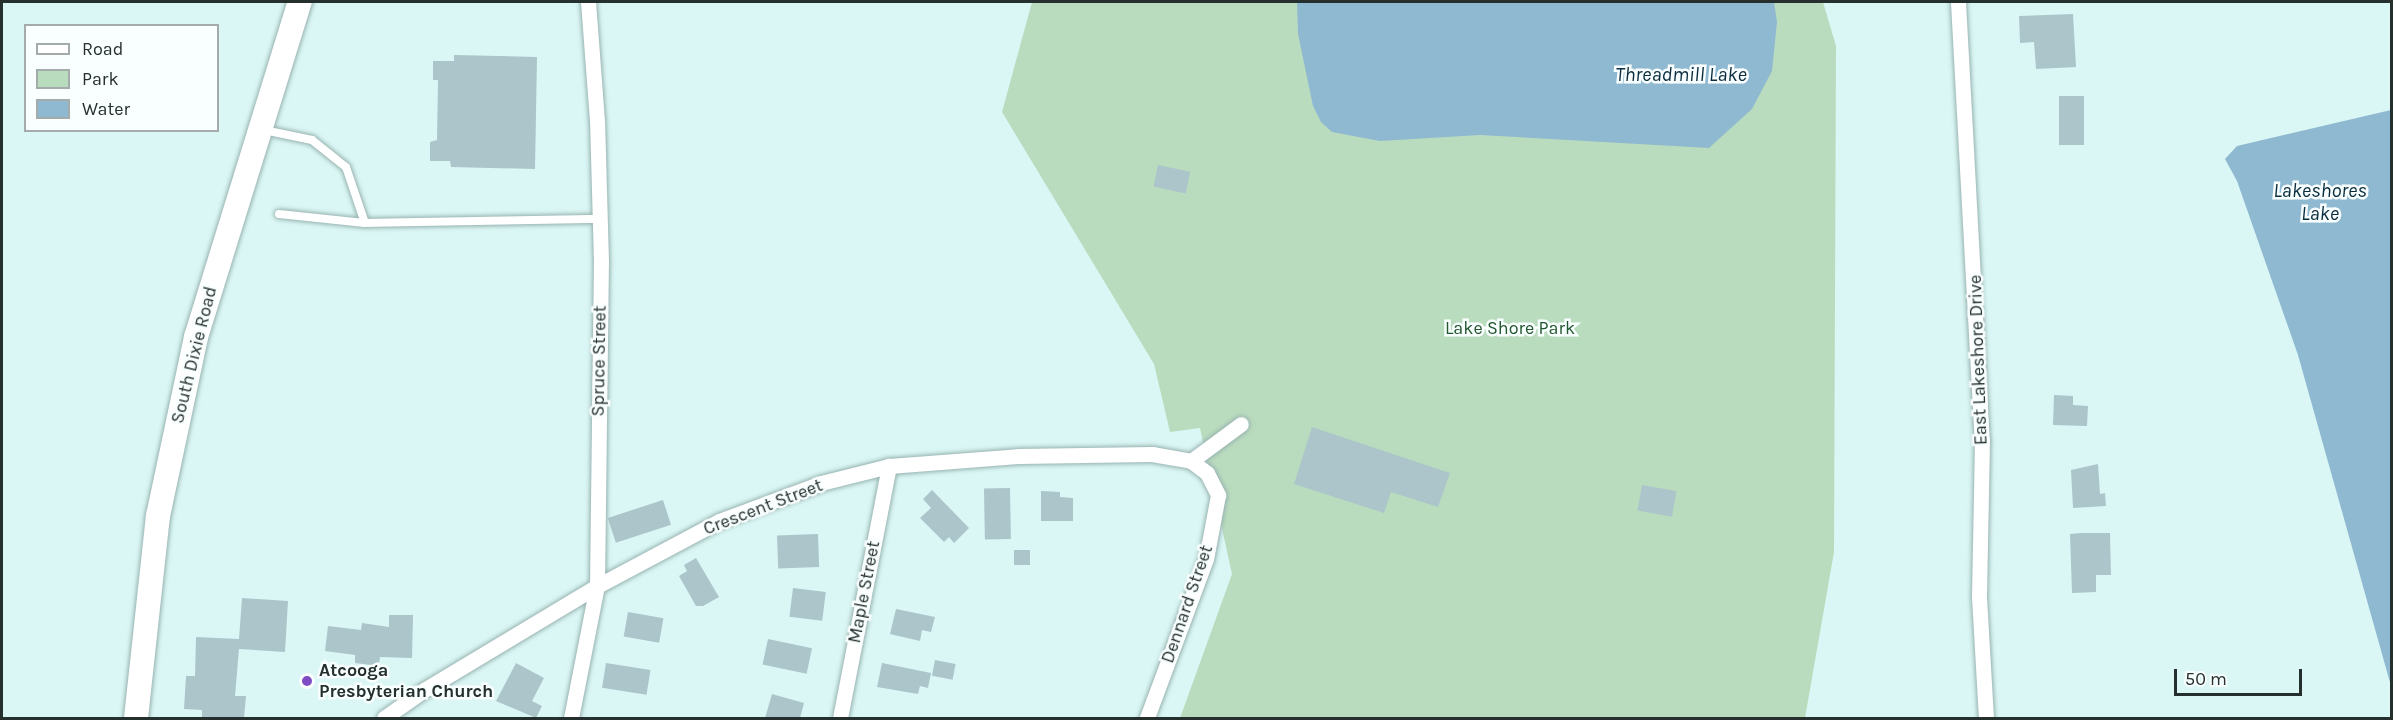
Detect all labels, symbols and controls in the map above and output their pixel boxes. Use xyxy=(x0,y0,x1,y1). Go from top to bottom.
legend xyxy=(24,24,219,132)
text: Road xyxy=(82,38,123,60)
water label: Threadmill Lake xyxy=(1615,62,1747,86)
text: Park xyxy=(82,68,119,90)
text: Water xyxy=(82,98,130,120)
water label: Lakeshores Lake xyxy=(2273,178,2367,225)
street label: East Lakeshore Drive xyxy=(1964,274,1992,446)
street label: South Dixie Road xyxy=(167,284,221,426)
street label: Spruce Street xyxy=(587,305,611,417)
park label: Lake Shore Park xyxy=(1445,317,1575,339)
street label: Crescent Street xyxy=(700,474,826,540)
street label: Maple Street xyxy=(844,539,884,645)
street label: Dennard Street xyxy=(1157,542,1217,666)
scale bar xyxy=(2177,657,2304,695)
place label: Atcooga Presbyterian Church xyxy=(319,660,493,702)
text: 50 m xyxy=(2185,668,2227,690)
marker: Atcooga Presbyterian Church xyxy=(300,674,314,688)

